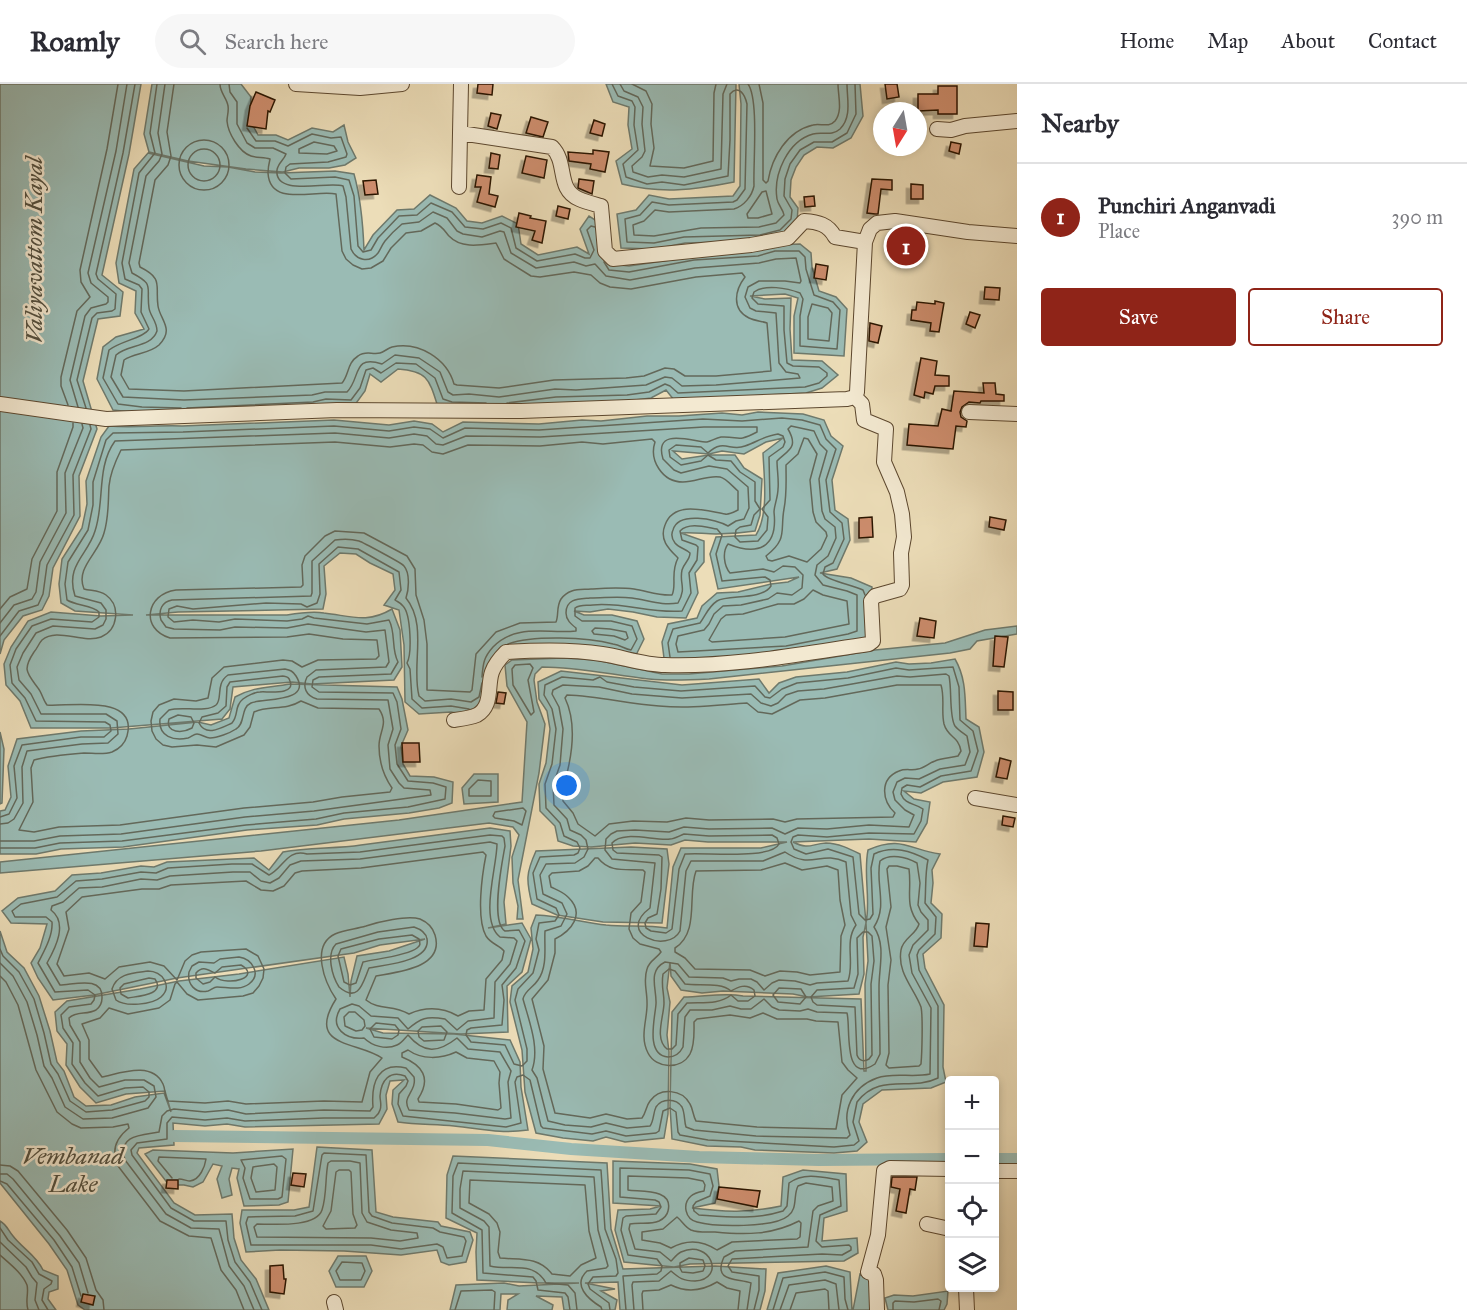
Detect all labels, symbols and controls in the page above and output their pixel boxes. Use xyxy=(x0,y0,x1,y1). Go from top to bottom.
search box xyxy=(155,14,575,68)
text: Roamly xyxy=(30,24,119,59)
icon: search xyxy=(176,25,209,58)
text: Search here xyxy=(224,28,328,55)
text: Home xyxy=(1119,28,1174,54)
text: Map xyxy=(1207,28,1248,54)
text: About xyxy=(1281,28,1335,54)
text: Contact xyxy=(1368,28,1437,54)
north arrow xyxy=(873,102,927,156)
text: Nearby xyxy=(1041,107,1119,139)
water label: Valiyavattom Kayal xyxy=(19,154,49,343)
text: Punchiri Anganvadi xyxy=(1098,192,1276,219)
text: 1 xyxy=(1057,205,1064,229)
text: 390 m xyxy=(1392,205,1443,229)
text: Place xyxy=(1098,219,1140,243)
pin: 1 xyxy=(886,224,926,268)
button: Save xyxy=(1041,288,1236,346)
button: Share xyxy=(1248,288,1443,346)
your location xyxy=(552,771,581,800)
map controls xyxy=(945,1076,999,1292)
button: + xyxy=(945,1076,999,1130)
button: − xyxy=(945,1130,999,1184)
water label: Vembanad Lake xyxy=(22,1141,125,1199)
button: locate xyxy=(945,1184,999,1238)
button: layers xyxy=(945,1238,999,1292)

